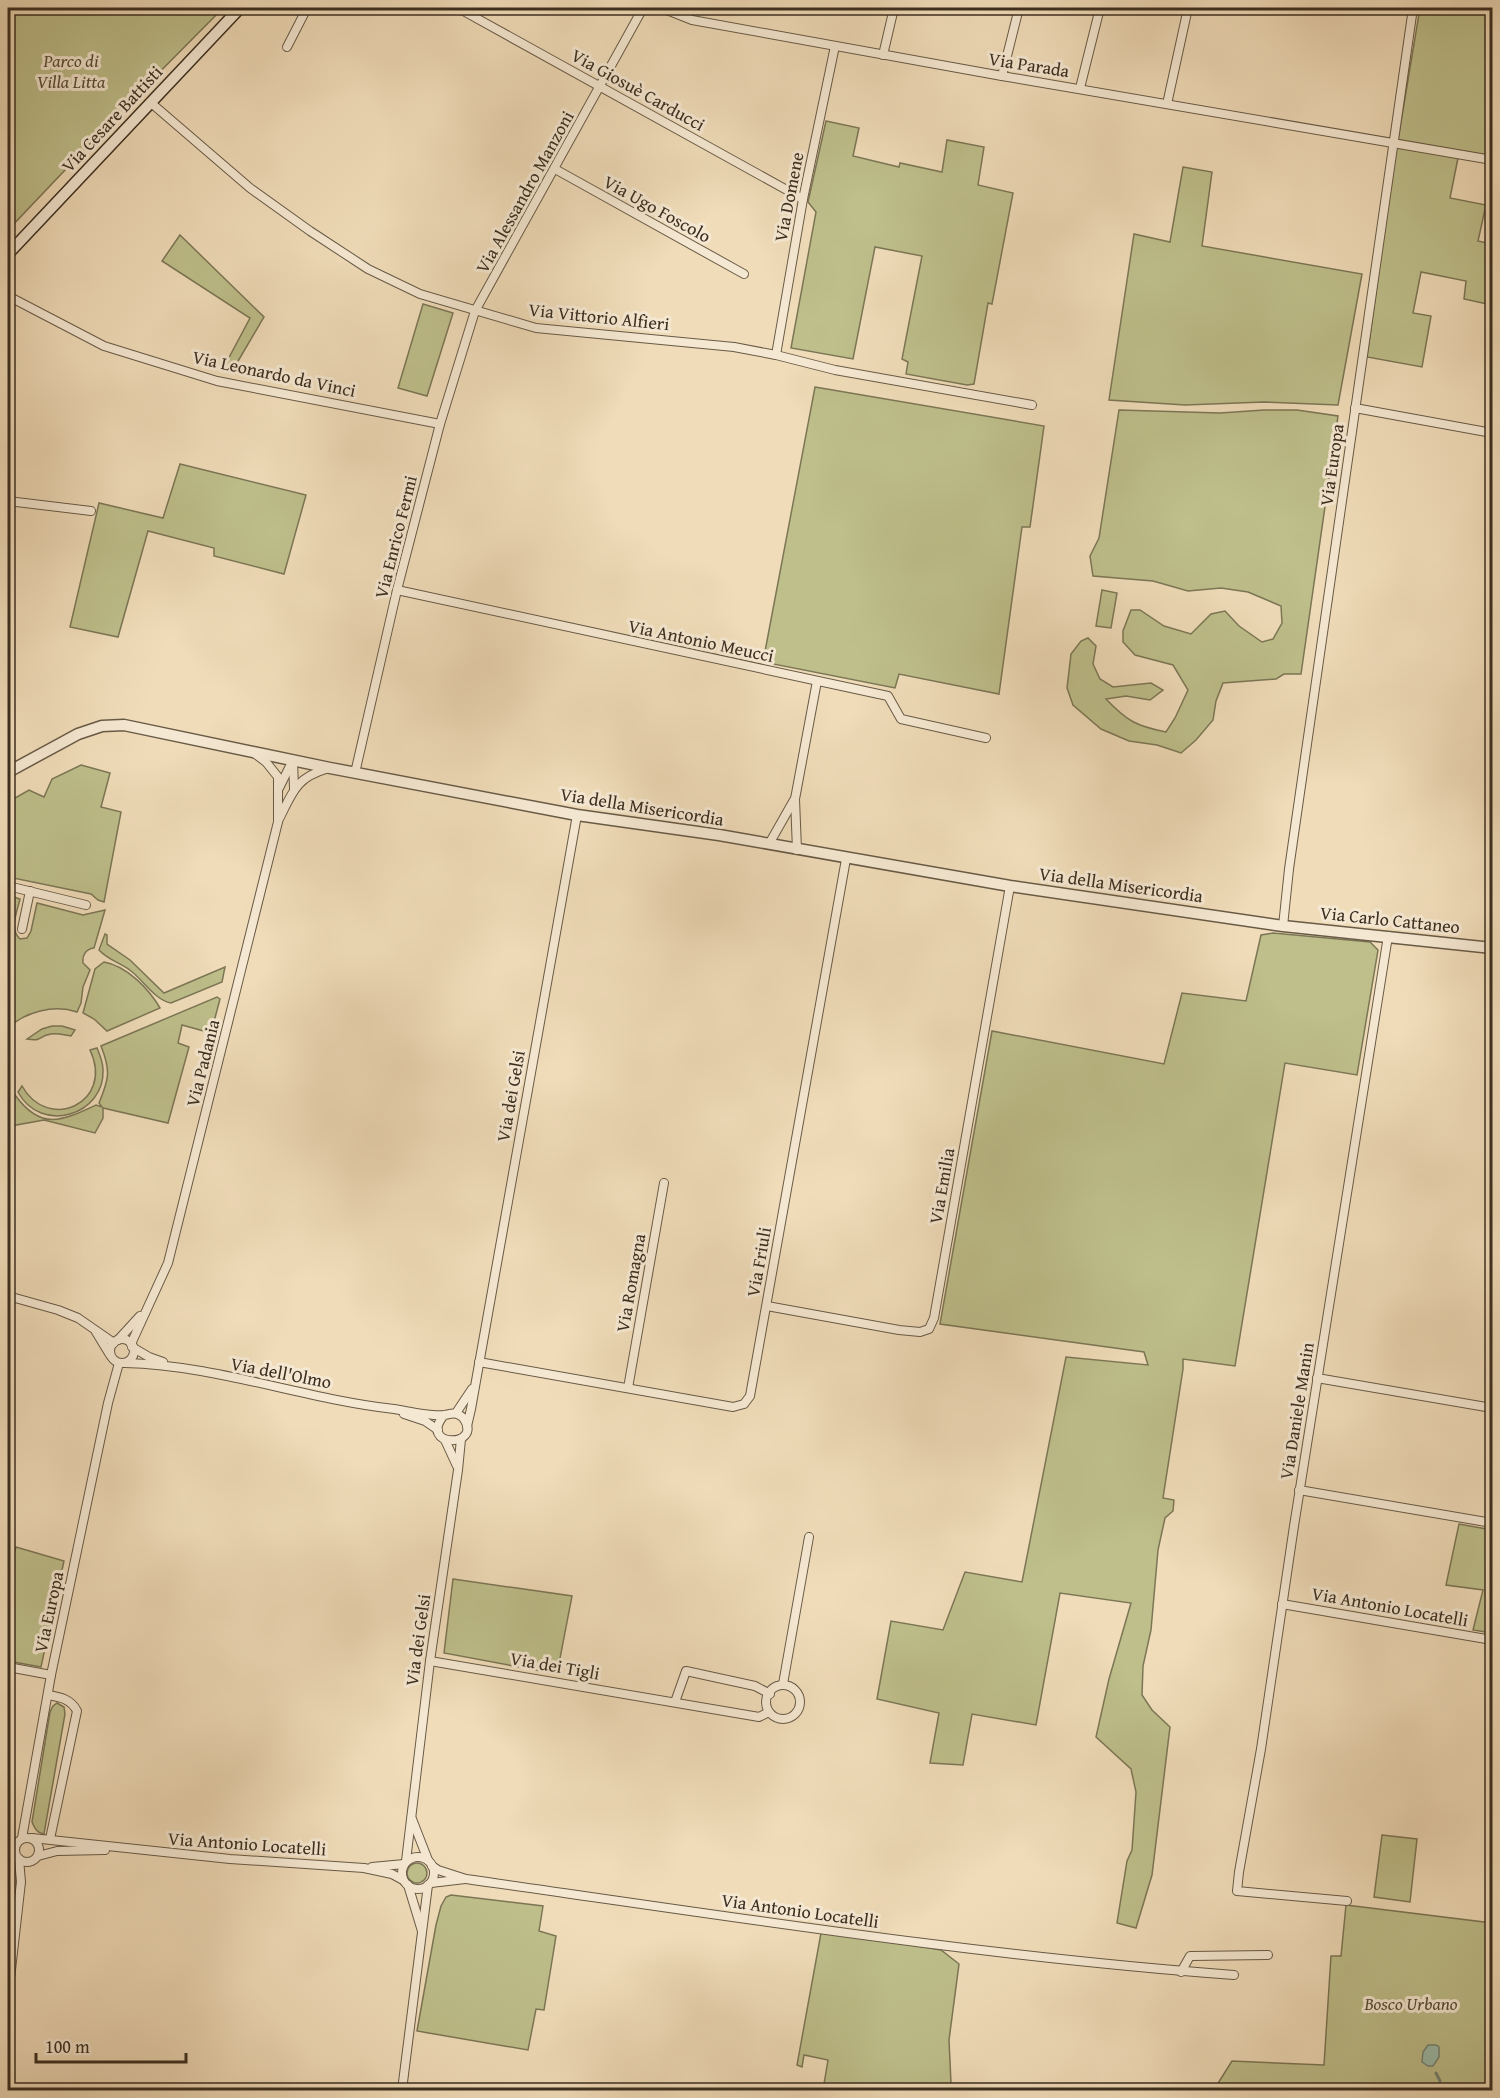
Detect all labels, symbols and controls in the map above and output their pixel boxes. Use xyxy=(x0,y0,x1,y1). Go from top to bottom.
street label: Via Giosuè Carducci xyxy=(566,42,710,138)
street label: Via Parada xyxy=(987,45,1072,84)
park label: Parco di Villa Litta xyxy=(37,47,106,95)
street label: Via Cesare Battisti xyxy=(55,59,168,178)
street label: Via Alessandro Manzoni xyxy=(469,106,581,278)
street label: Via Domene xyxy=(767,150,810,244)
street label: Via Ugo Foscolo xyxy=(599,168,716,249)
street label: Via Vittorio Alfieri xyxy=(527,296,671,337)
street label: Via Leonardo da Vinci xyxy=(190,343,358,404)
street label: Via Europa xyxy=(1312,422,1351,508)
street label: Via Enrico Fermi xyxy=(367,473,424,601)
street label: Via Antonio Meucci xyxy=(626,612,776,669)
street label: Via della Misericordia xyxy=(558,780,726,833)
street label: Via della Misericordia xyxy=(1037,860,1205,909)
street label: Via Carlo Cattaneo xyxy=(1319,899,1461,940)
street label: Via Padania xyxy=(179,1016,227,1109)
street label: Via dei Gelsi xyxy=(489,1048,532,1144)
street label: Via Emilia xyxy=(922,1145,962,1226)
street label: Via Friuli xyxy=(739,1225,778,1299)
street label: Via Romagna xyxy=(609,1231,653,1334)
street label: Via Daniele Manin xyxy=(1272,1340,1321,1481)
street label: Via dell'Olmo xyxy=(228,1350,334,1395)
street label: Via Europa xyxy=(27,1568,70,1655)
street label: Via Antonio Locatelli xyxy=(1310,1579,1471,1634)
street label: Via dei Gelsi xyxy=(398,1592,437,1688)
street label: Via dei Tigli xyxy=(508,1644,602,1687)
street label: Via Antonio Locatelli xyxy=(167,1825,327,1862)
street label: Via Antonio Locatelli xyxy=(720,1886,880,1935)
park label: Bosco Urbano xyxy=(1363,1990,1458,2017)
scale bar xyxy=(36,2026,186,2064)
text: 100 m xyxy=(45,2033,90,2060)

